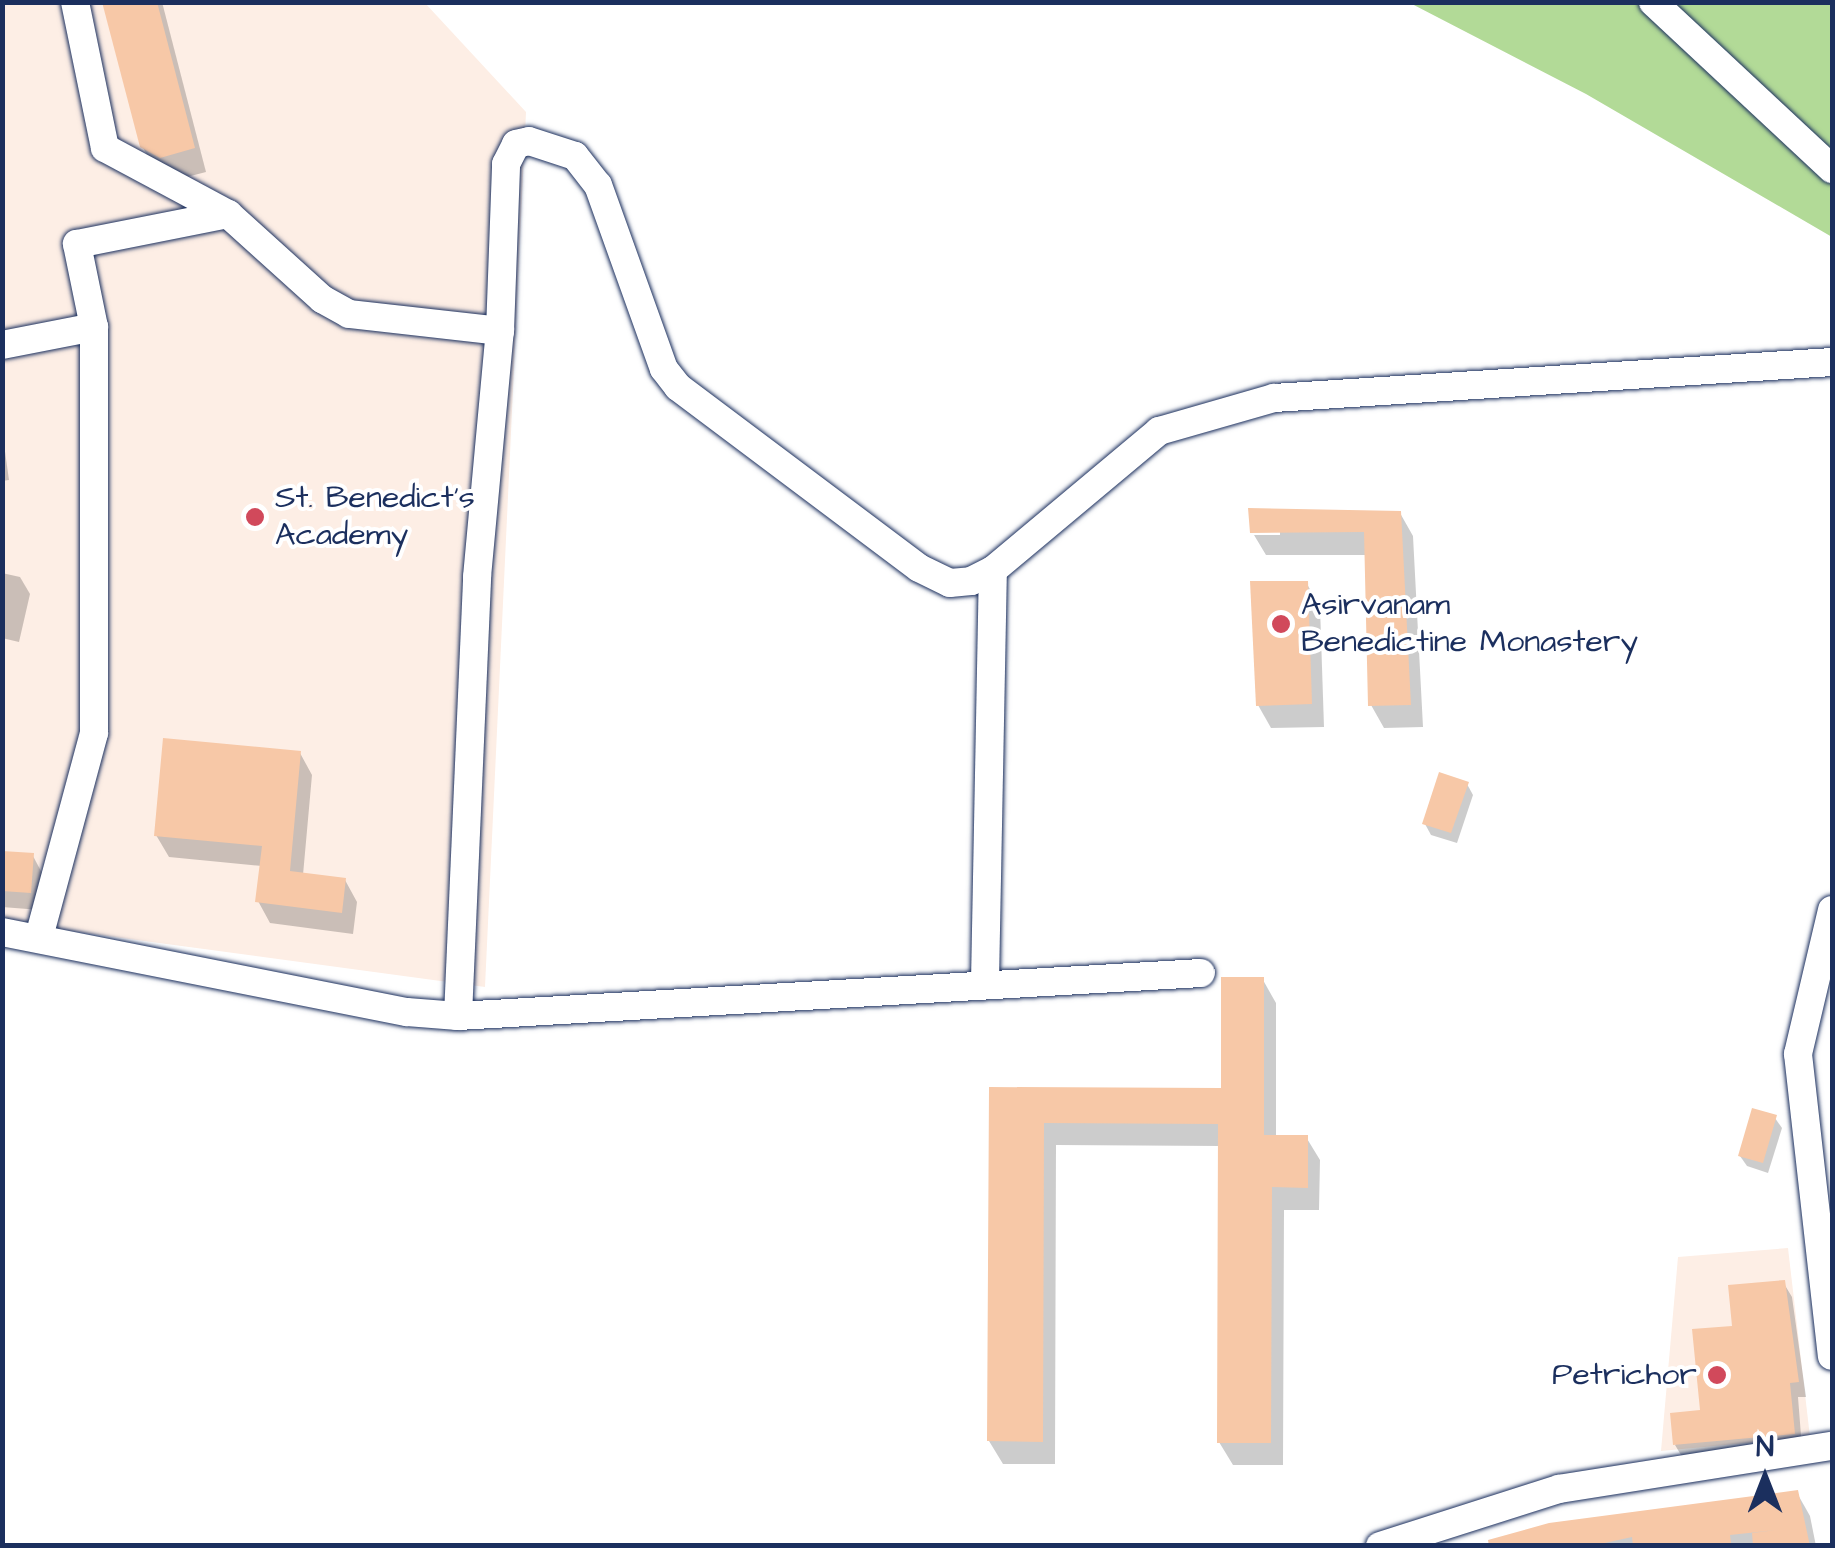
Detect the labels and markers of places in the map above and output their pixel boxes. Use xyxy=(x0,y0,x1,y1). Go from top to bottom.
place label: St. Benedict's Academy xyxy=(275,480,475,555)
marker: St. Benedict's Academy xyxy=(244,506,266,528)
place label: Asirvanam Benedictine Monastery xyxy=(1301,587,1638,662)
marker: Asirvanam Benedictine Monastery xyxy=(1270,613,1292,635)
place label: Petrichor xyxy=(1552,1356,1697,1394)
marker: Petrichor xyxy=(1706,1364,1728,1386)

